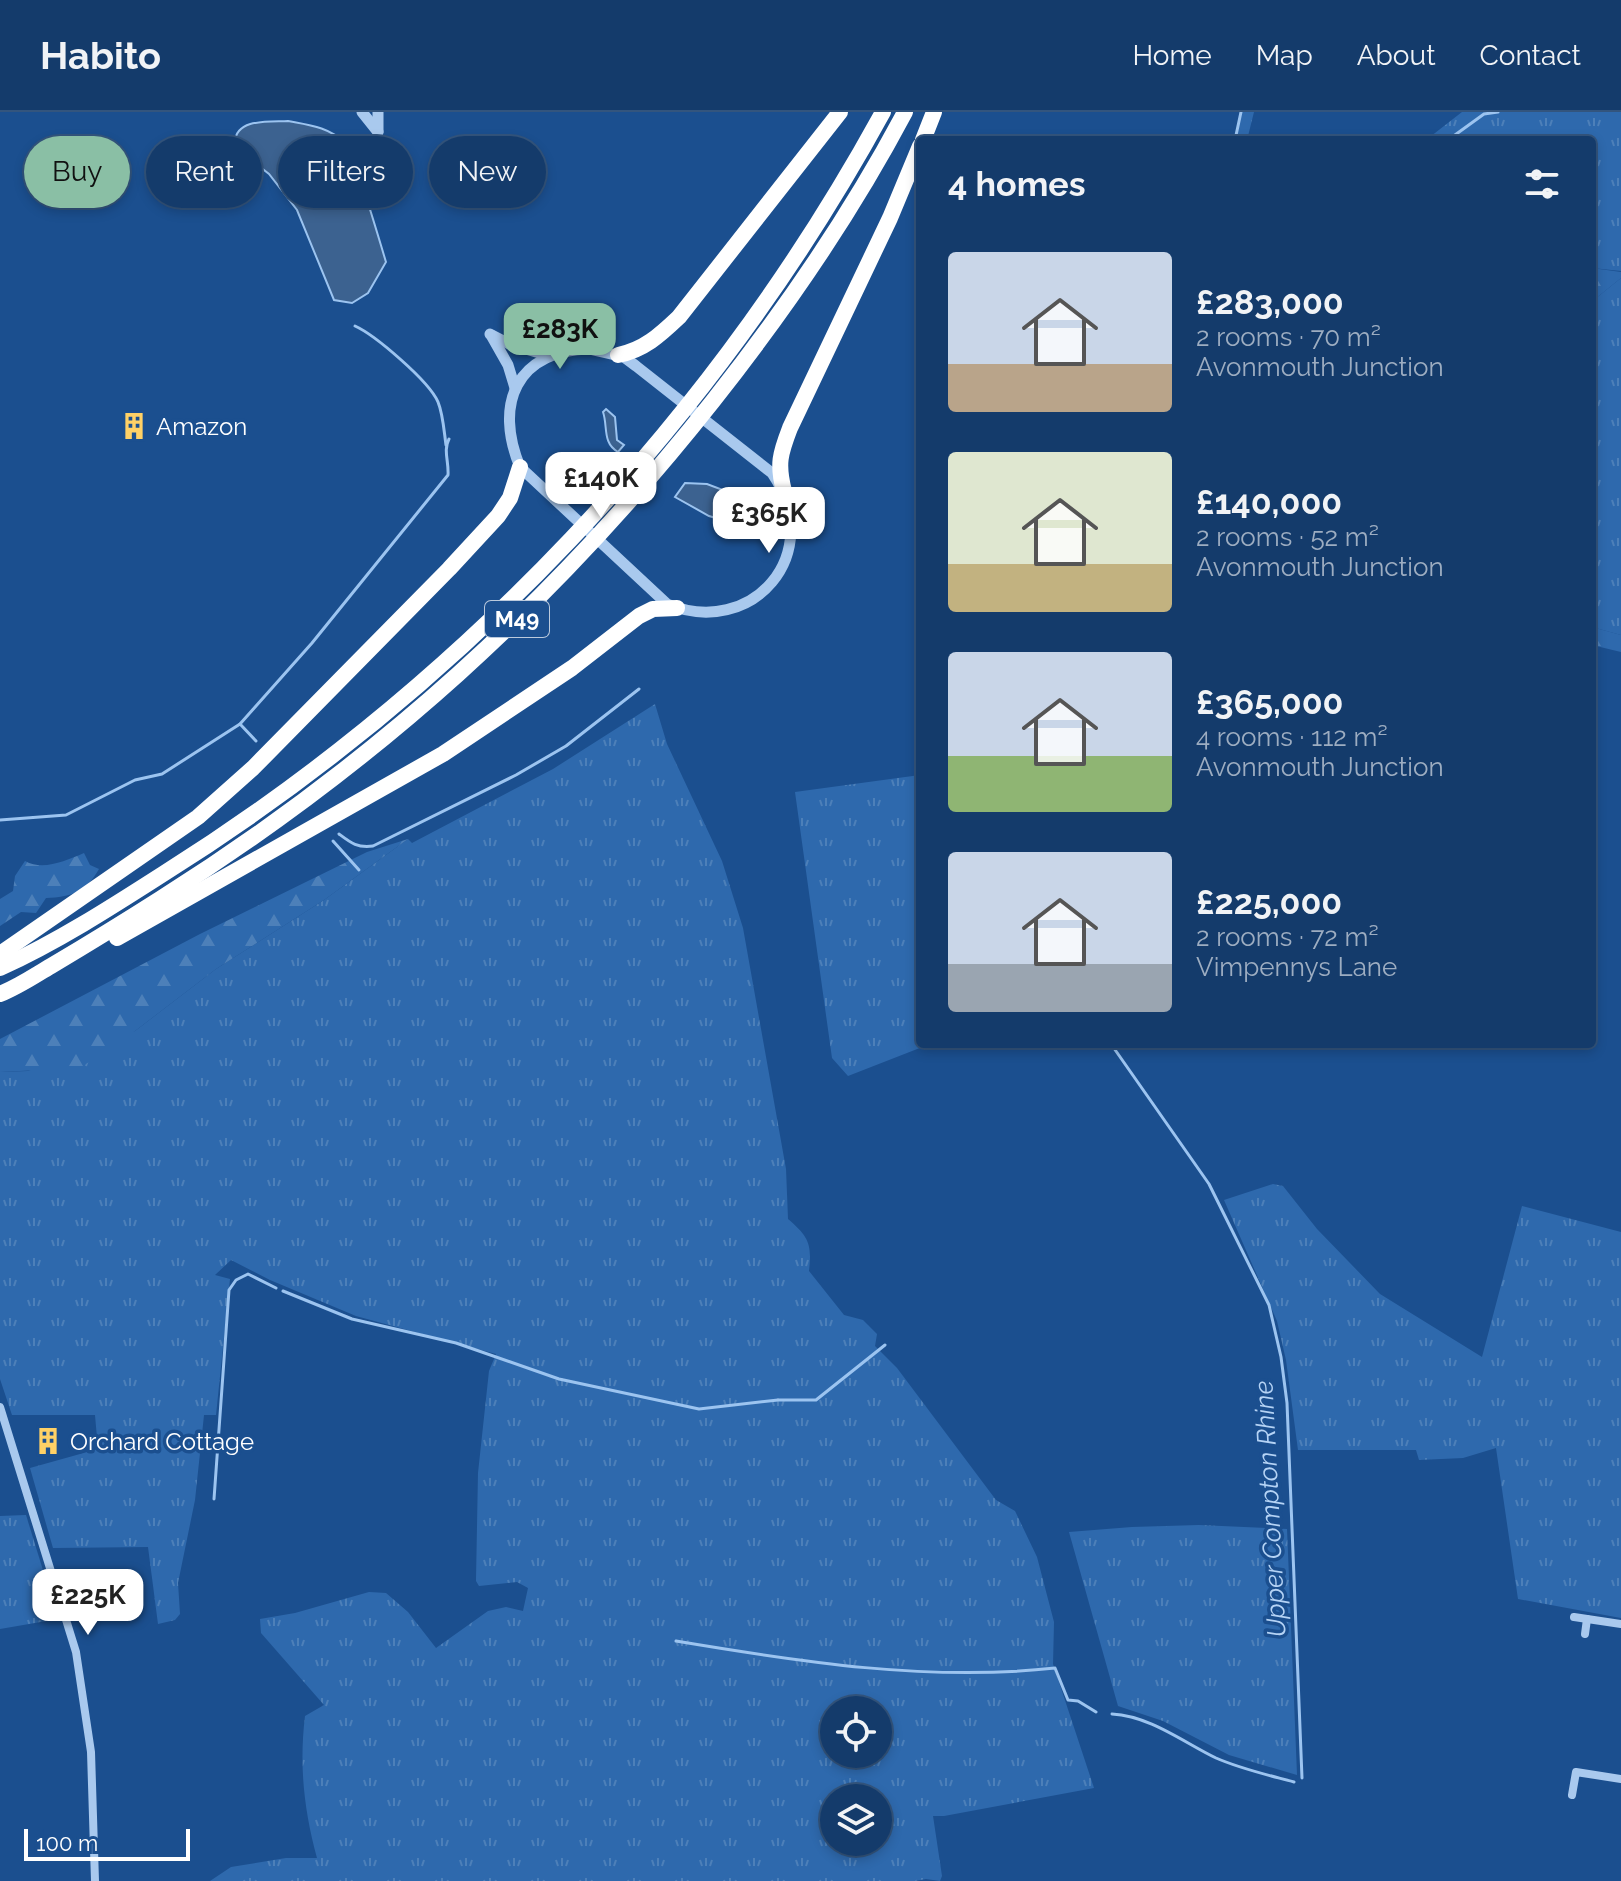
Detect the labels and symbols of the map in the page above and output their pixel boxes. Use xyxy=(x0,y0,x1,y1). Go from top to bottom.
pin: £283K xyxy=(504,303,616,371)
building icon: Amazon xyxy=(119,411,149,441)
place label: Amazon xyxy=(156,412,247,441)
pin: £140K xyxy=(545,452,657,520)
pin: £365K xyxy=(713,487,825,555)
road number: M49 xyxy=(485,601,549,637)
water label: Upper Compton Rhine xyxy=(1248,1380,1292,1638)
building icon: Orchard Cottage xyxy=(33,1426,63,1456)
place label: Orchard Cottage xyxy=(70,1427,254,1456)
pin: £225K xyxy=(32,1569,144,1637)
scale bar xyxy=(24,1825,190,1861)

